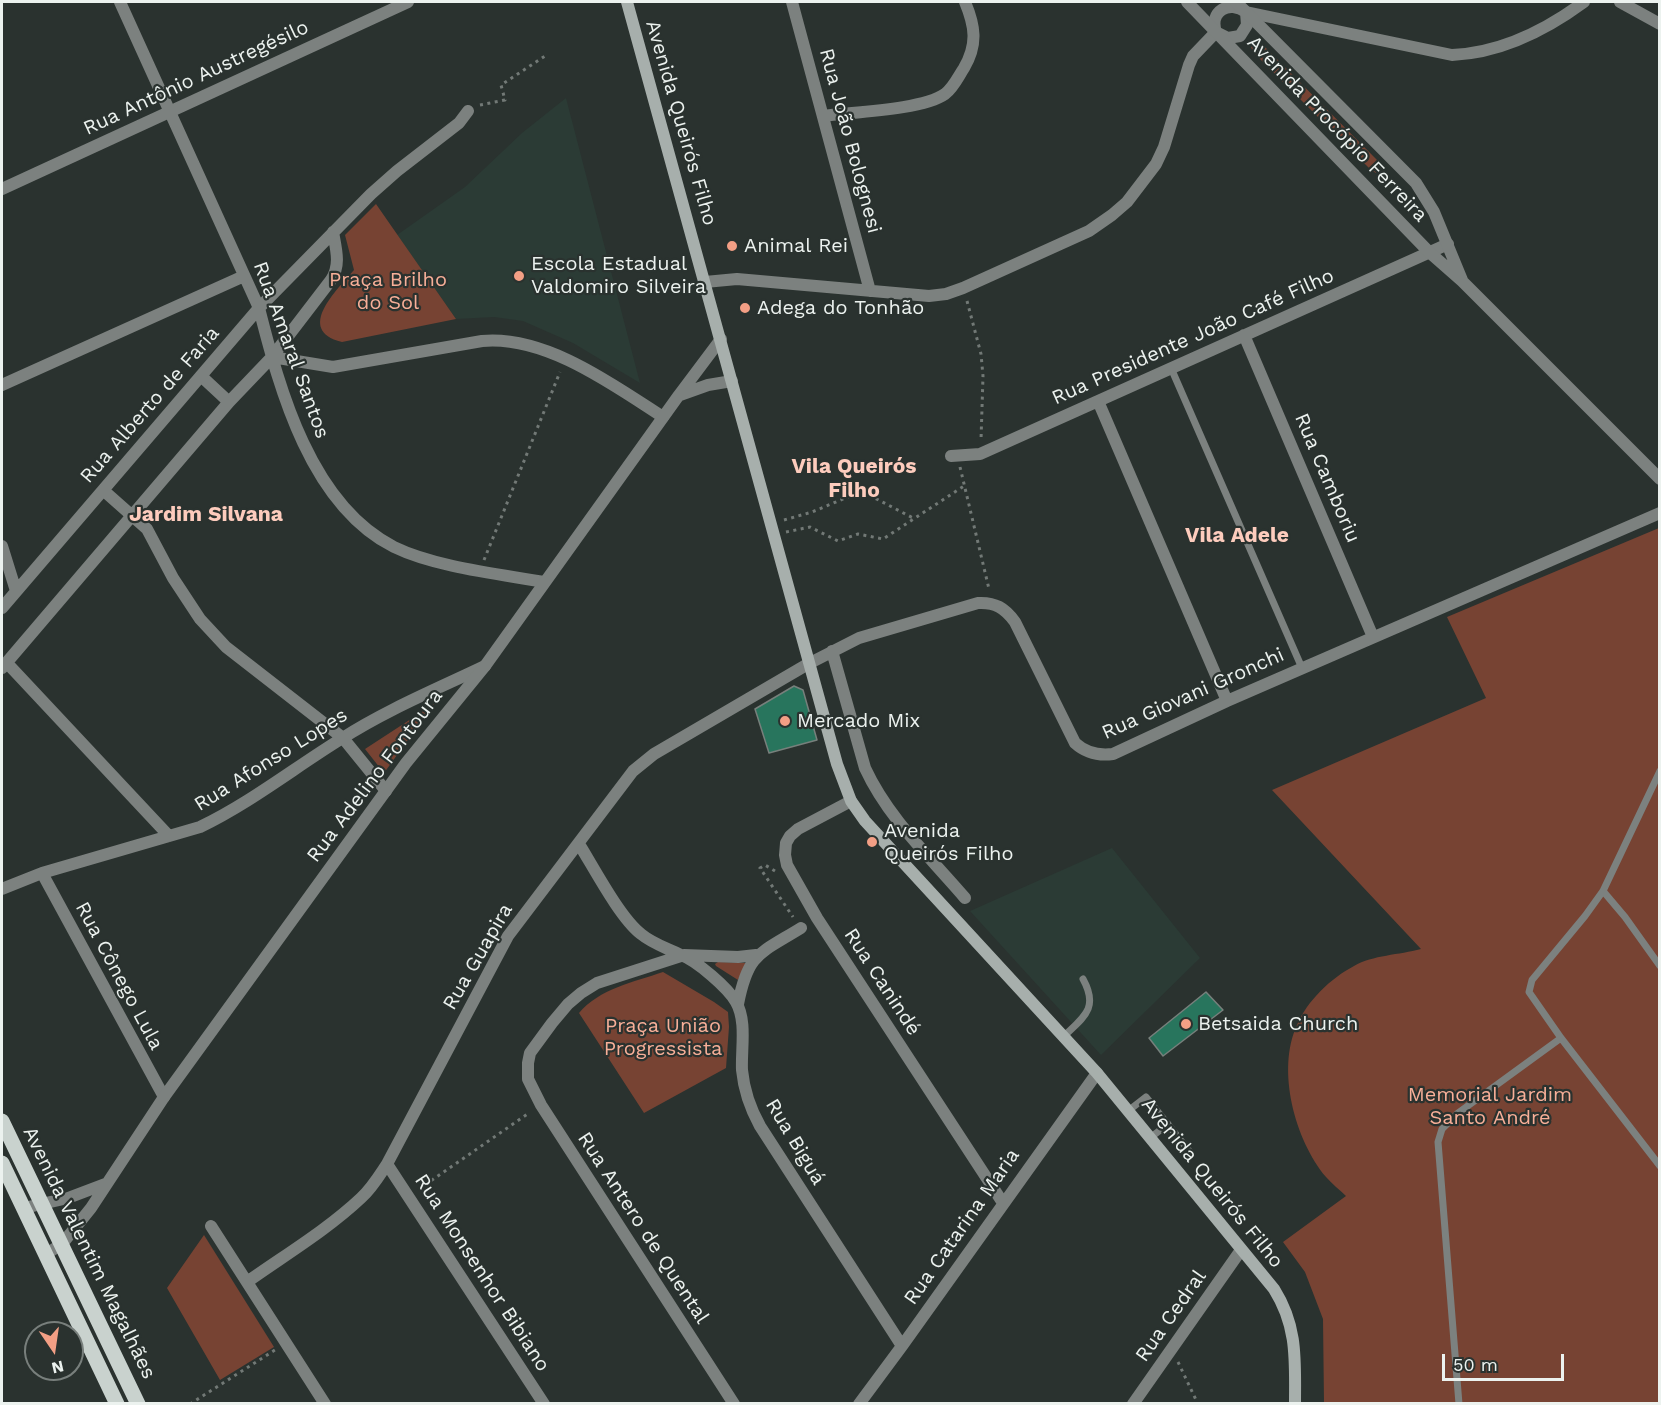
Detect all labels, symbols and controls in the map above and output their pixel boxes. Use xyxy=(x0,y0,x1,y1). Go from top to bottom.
street label: Rua Antônio Austregésilo xyxy=(80,15,312,141)
street label: Avenida Queirós Filho xyxy=(640,18,722,228)
street label: Avenida Procópio Ferreira xyxy=(1242,31,1432,227)
street label: Rua João Bolognesi xyxy=(814,46,886,236)
place label: Animal Rei xyxy=(744,234,848,258)
marker: Animal Rei xyxy=(725,239,739,253)
place label: Escola Estadual Valdomiro Silveira xyxy=(531,252,706,299)
street label: Rua Amaral Santos xyxy=(248,258,334,442)
street label: Rua Presidente João Café Filho xyxy=(1048,264,1338,410)
park label: Praça Brilho do Sol xyxy=(329,268,447,315)
marker: Escola Estadual Valdomiro Silveira xyxy=(512,269,526,283)
place label: Adega do Tonhão xyxy=(757,296,924,320)
marker: Adega do Tonhão xyxy=(738,301,752,315)
street label: Rua Alberto de Faria xyxy=(75,322,225,488)
street label: Rua Camboriu xyxy=(1289,410,1365,546)
district label: Vila Queirós Filho xyxy=(791,454,917,504)
district label: Jardim Silvana xyxy=(129,502,283,528)
district label: Vila Adele xyxy=(1185,523,1289,549)
street label: Rua Giovani Gronchi xyxy=(1098,643,1288,745)
street label: Rua Adelino Fontoura xyxy=(302,685,448,867)
street label: Rua Afonso Lopes xyxy=(190,703,352,817)
place label: Mercado Mix xyxy=(797,709,920,733)
marker: Mercado Mix xyxy=(778,714,792,728)
place label: Avenida Queirós Filho xyxy=(884,819,1013,866)
marker: Avenida Queirós Filho xyxy=(865,835,879,849)
street label: Rua Cônego Lula xyxy=(70,898,168,1054)
street label: Rua Guapira xyxy=(438,900,518,1014)
street label: Rua Canindé xyxy=(839,924,925,1040)
place label: Betsaida Church xyxy=(1198,1012,1358,1036)
park label: Praça União Progressista xyxy=(604,1014,722,1061)
marker: Betsaida Church xyxy=(1179,1017,1193,1031)
park label: Memorial Jardim Santo André xyxy=(1408,1083,1572,1130)
street label: Avenida Queirós Filho xyxy=(1136,1093,1288,1273)
street label: Rua Biguá xyxy=(760,1095,830,1189)
street label: Avenida Valentim Magalhães xyxy=(17,1123,161,1383)
street label: Rua Antero de Quental xyxy=(572,1128,714,1328)
street label: Rua Catarina Maria xyxy=(899,1144,1025,1310)
street label: Rua Monsenhor Bibiano xyxy=(409,1170,555,1376)
street label: Rua Cedral xyxy=(1131,1265,1211,1367)
north arrow xyxy=(24,1321,84,1381)
scale bar xyxy=(1445,1342,1566,1380)
text: 50 m xyxy=(1453,1354,1498,1375)
text: N xyxy=(50,1356,66,1378)

